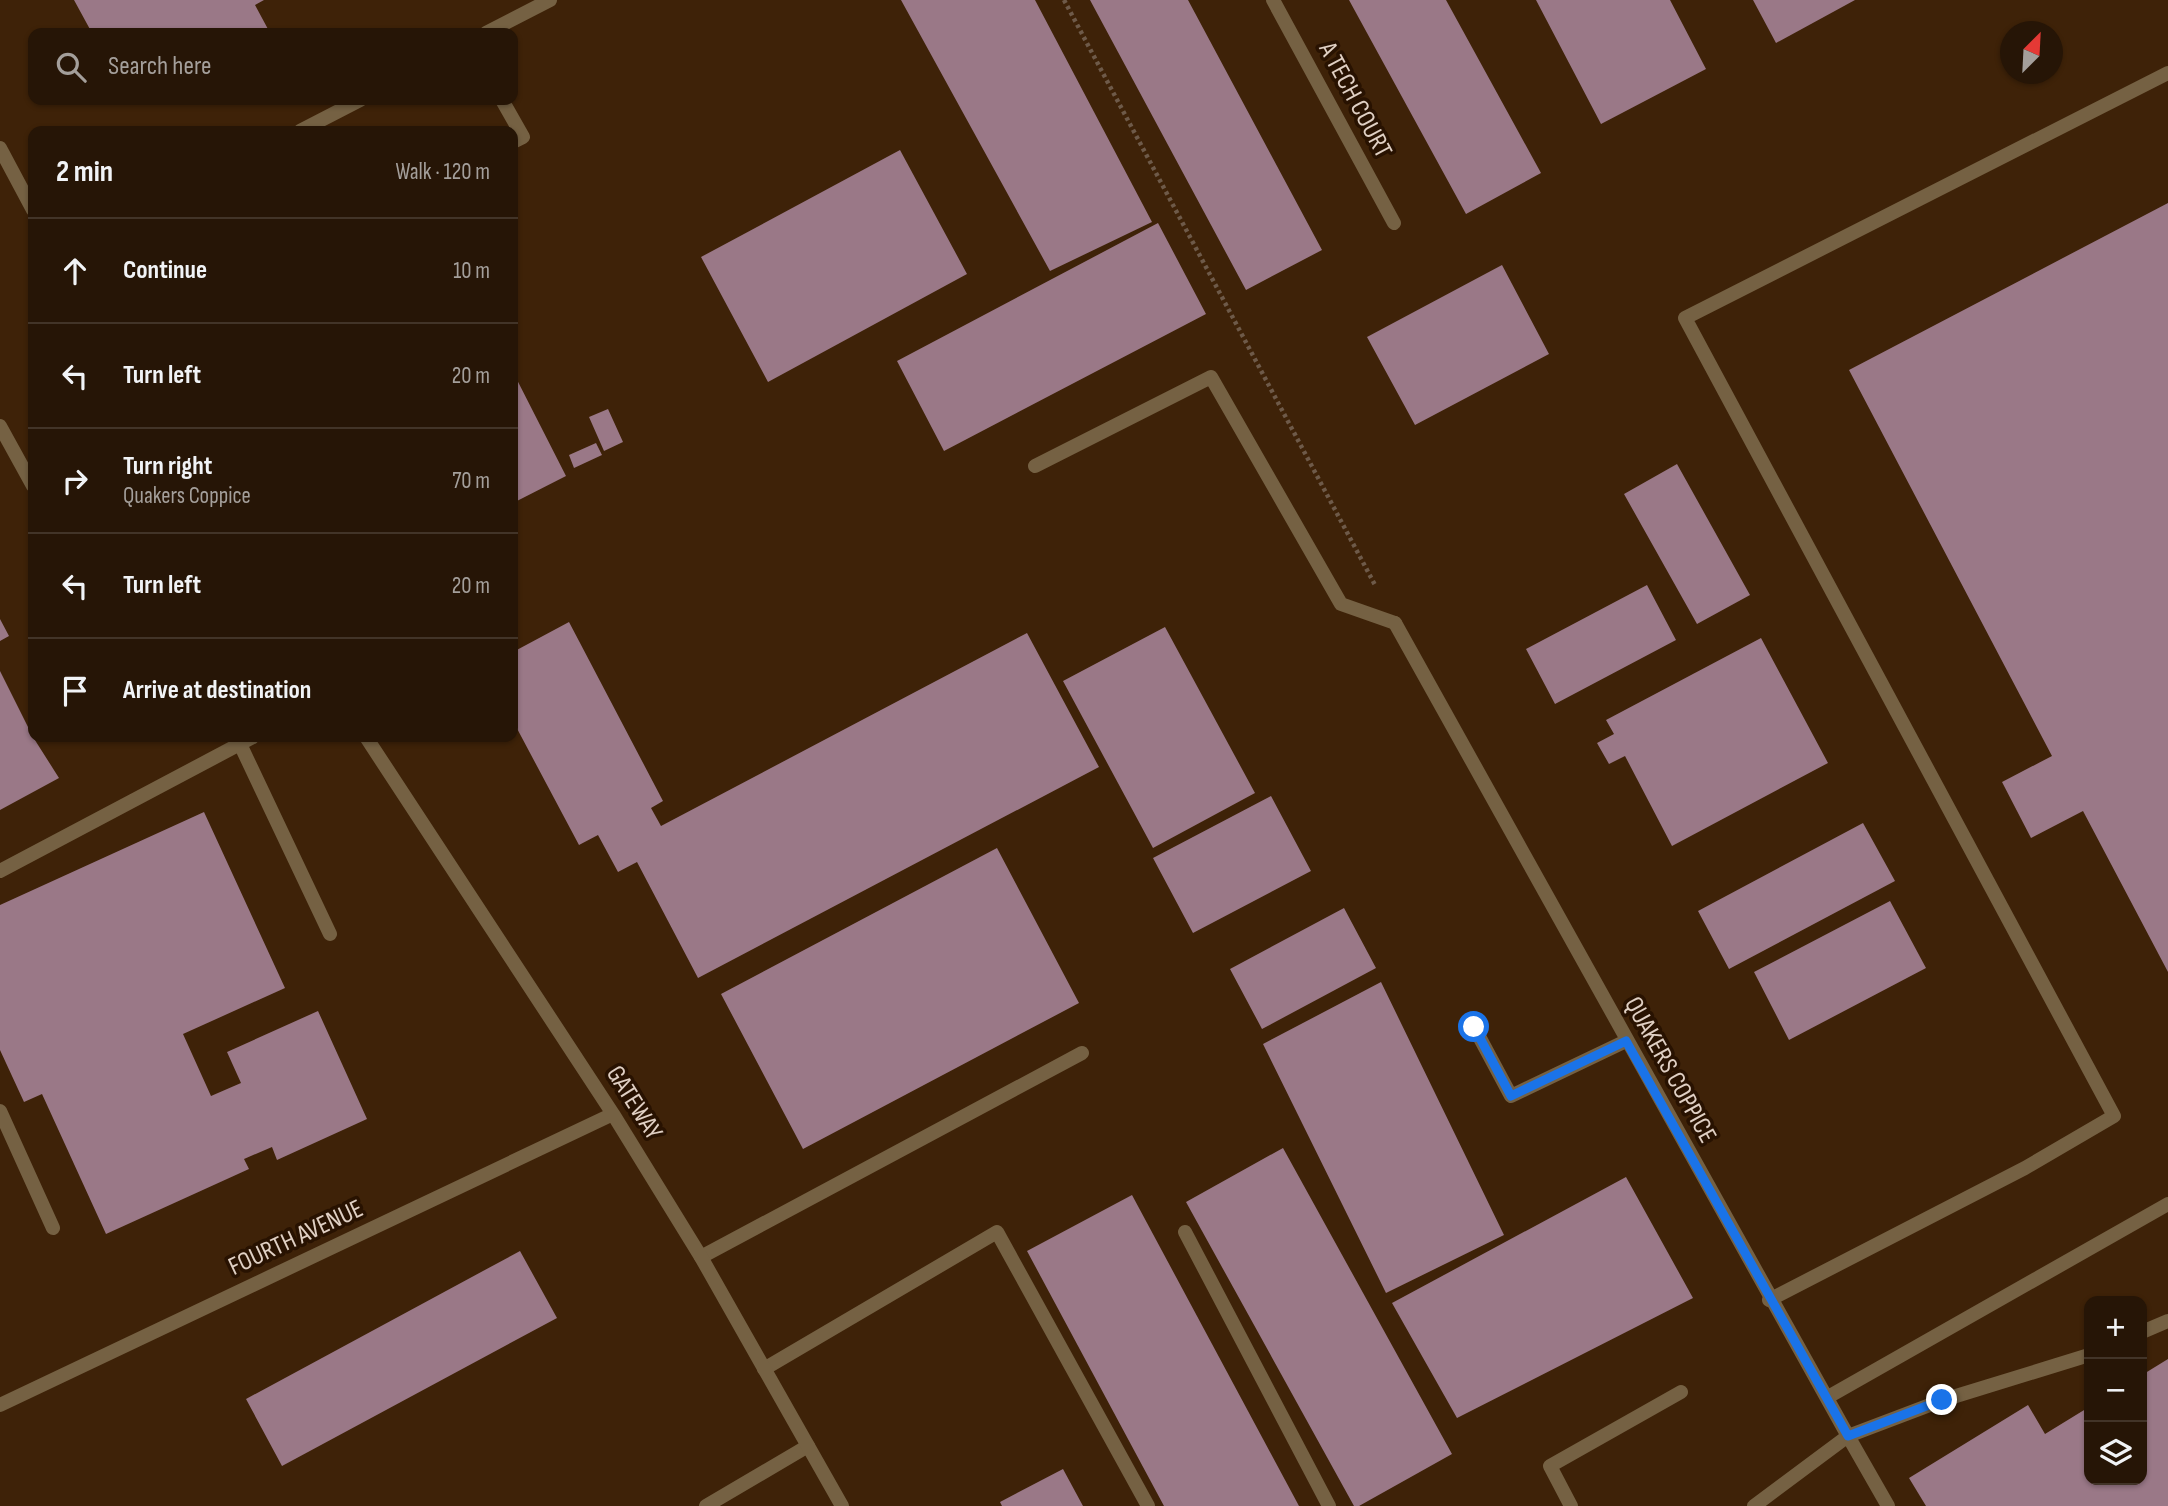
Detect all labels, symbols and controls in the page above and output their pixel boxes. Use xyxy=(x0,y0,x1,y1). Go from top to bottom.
north arrow xyxy=(2000,21,2063,84)
search box xyxy=(28,28,518,105)
street label: A TECH COURT xyxy=(1311,36,1398,163)
icon: search xyxy=(52,48,90,86)
text: Search here xyxy=(108,51,211,82)
text: 2 min xyxy=(56,154,113,190)
text: Walk · 120 m xyxy=(395,158,490,186)
icon: ahead xyxy=(56,252,94,290)
text: Continue xyxy=(123,255,207,286)
text: 10 m xyxy=(453,257,490,285)
icon: left xyxy=(56,357,94,395)
text: Turn left xyxy=(123,360,201,391)
text: 20 m xyxy=(452,362,490,390)
text: Turn right xyxy=(123,451,212,482)
icon: right xyxy=(56,462,94,500)
text: 70 m xyxy=(452,467,490,495)
text: Quakers Coppice xyxy=(123,482,251,510)
icon: left xyxy=(56,567,94,605)
text: Turn left xyxy=(123,570,201,601)
text: 20 m xyxy=(452,572,490,600)
icon: arrive xyxy=(56,672,94,710)
text: Arrive at destination xyxy=(123,675,311,706)
street label: QUAKERS COPPICE xyxy=(1617,992,1723,1148)
route start xyxy=(1458,1011,1489,1042)
street label: GATEWAY xyxy=(599,1060,669,1146)
street label: FOURTH AVENUE xyxy=(224,1193,368,1283)
map controls xyxy=(2084,1296,2147,1485)
button: + xyxy=(2084,1296,2147,1359)
button: − xyxy=(2084,1359,2147,1422)
route end xyxy=(1926,1384,1957,1415)
button: layers xyxy=(2084,1422,2147,1485)

